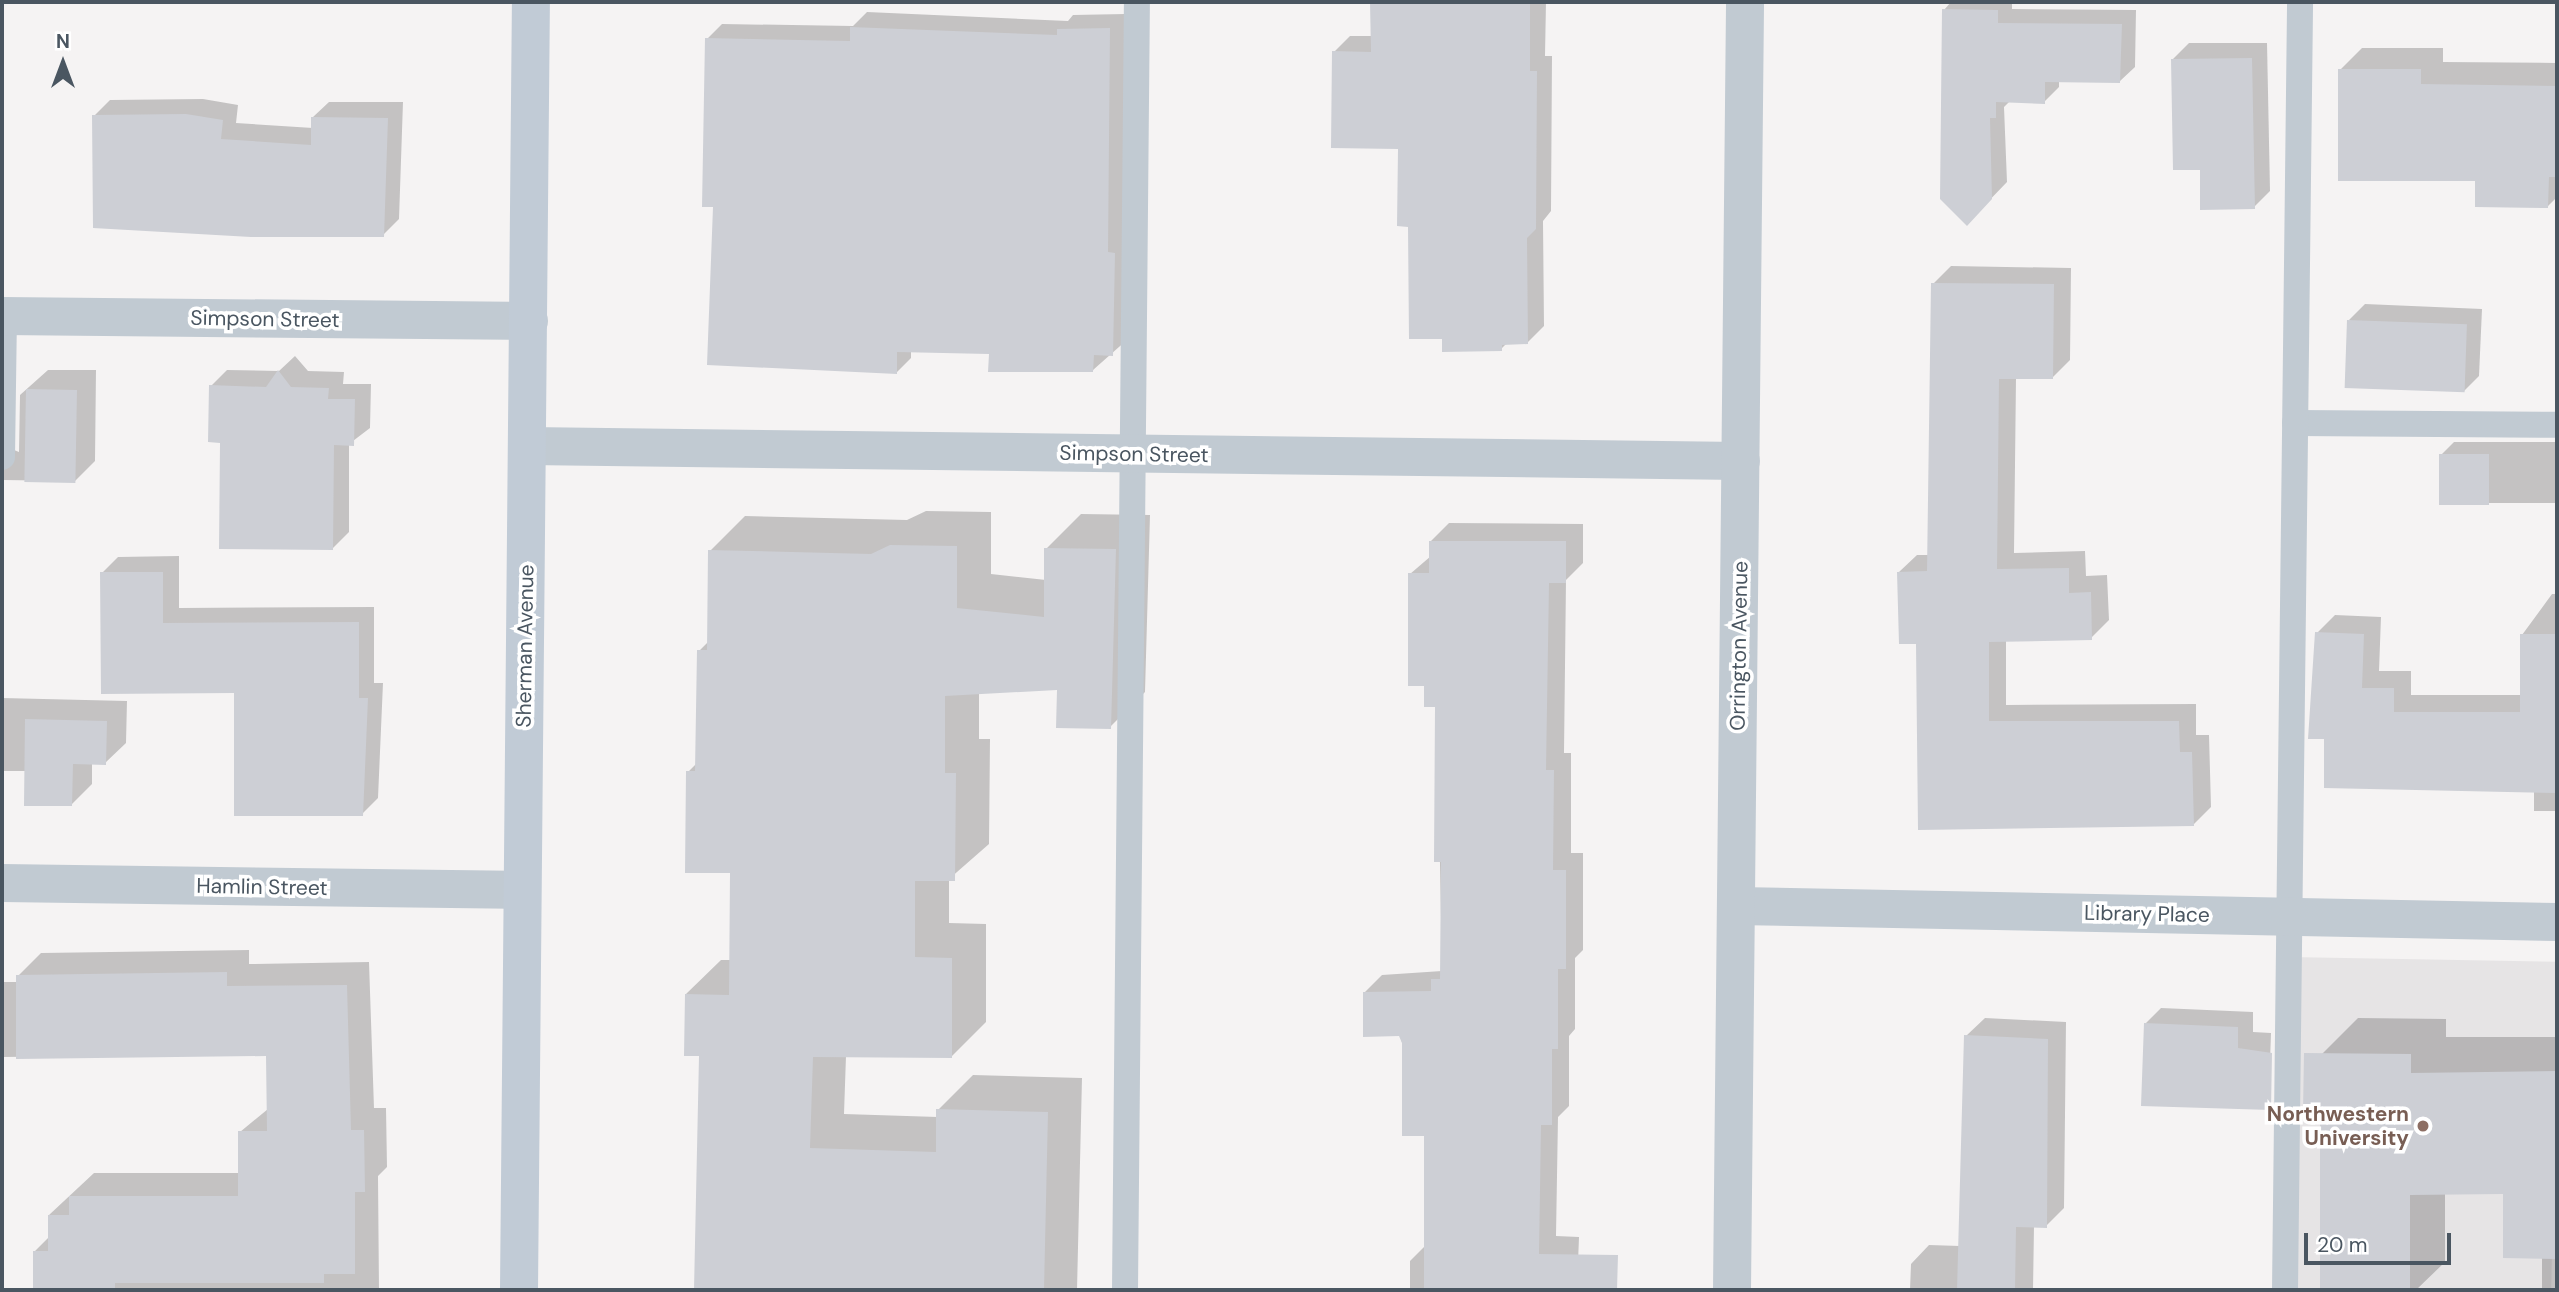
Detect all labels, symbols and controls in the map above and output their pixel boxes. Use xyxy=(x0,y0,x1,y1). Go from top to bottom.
north arrow xyxy=(28,28,98,98)
text: N xyxy=(56,29,70,54)
street label: Simpson Street xyxy=(190,305,340,333)
street label: Simpson Street xyxy=(1059,440,1209,468)
street label: Orrington Avenue xyxy=(1725,561,1753,731)
street label: Sherman Avenue xyxy=(511,564,539,728)
street label: Hamlin Street xyxy=(196,873,328,901)
street label: Library Place xyxy=(2084,900,2210,928)
place label: Northwestern University xyxy=(2267,1101,2409,1151)
marker: Northwestern University xyxy=(2415,1118,2431,1134)
scale bar xyxy=(2307,1218,2454,1262)
text: 20 m xyxy=(2317,1231,2368,1259)

